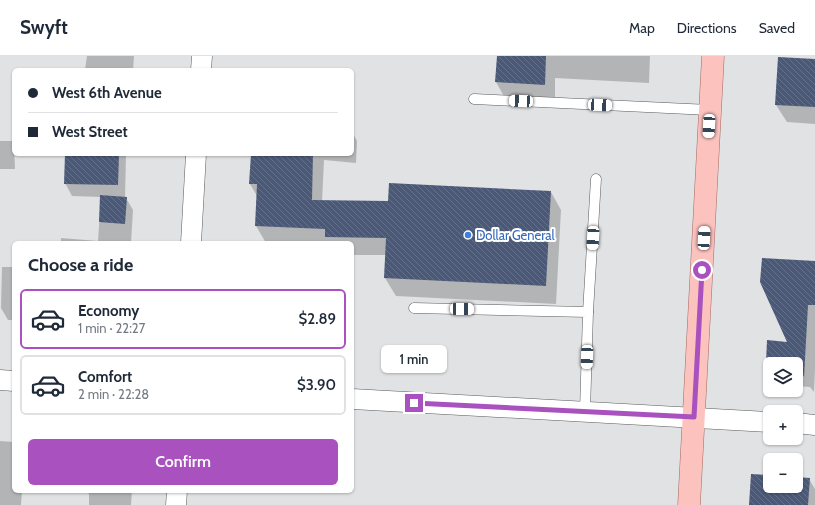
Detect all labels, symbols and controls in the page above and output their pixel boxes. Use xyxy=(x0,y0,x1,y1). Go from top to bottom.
text: Swyft xyxy=(20,16,68,39)
text: Map xyxy=(629,19,655,37)
text: Directions xyxy=(677,19,737,37)
text: Saved xyxy=(759,19,795,37)
text: West 6th Avenue xyxy=(52,84,162,102)
car xyxy=(509,94,533,108)
car xyxy=(588,98,612,112)
car xyxy=(702,114,716,138)
text: West Street xyxy=(52,123,128,141)
car xyxy=(586,226,600,250)
car xyxy=(697,226,711,250)
place label: Dollar General xyxy=(476,227,555,243)
marker: Dollar General xyxy=(463,230,473,240)
text: Choose a ride xyxy=(28,254,133,276)
route start xyxy=(693,261,711,279)
icon: car xyxy=(30,301,66,337)
text: Economy xyxy=(78,302,139,320)
car xyxy=(450,303,474,315)
text: $2.89 xyxy=(299,310,336,328)
text: 1 min · 22:27 xyxy=(78,320,145,336)
callout: 1 min xyxy=(381,345,447,373)
car xyxy=(581,345,593,369)
text: 1 min xyxy=(399,351,429,367)
map controls xyxy=(763,357,803,493)
button: layers xyxy=(763,357,803,397)
icon: car xyxy=(30,367,66,403)
text: Comfort xyxy=(78,368,132,386)
text: $3.90 xyxy=(297,376,336,394)
text: 2 min · 22:28 xyxy=(78,386,149,402)
route end xyxy=(405,394,423,412)
button: + xyxy=(763,405,803,445)
button: Confirm xyxy=(28,439,338,485)
button: − xyxy=(763,453,803,493)

